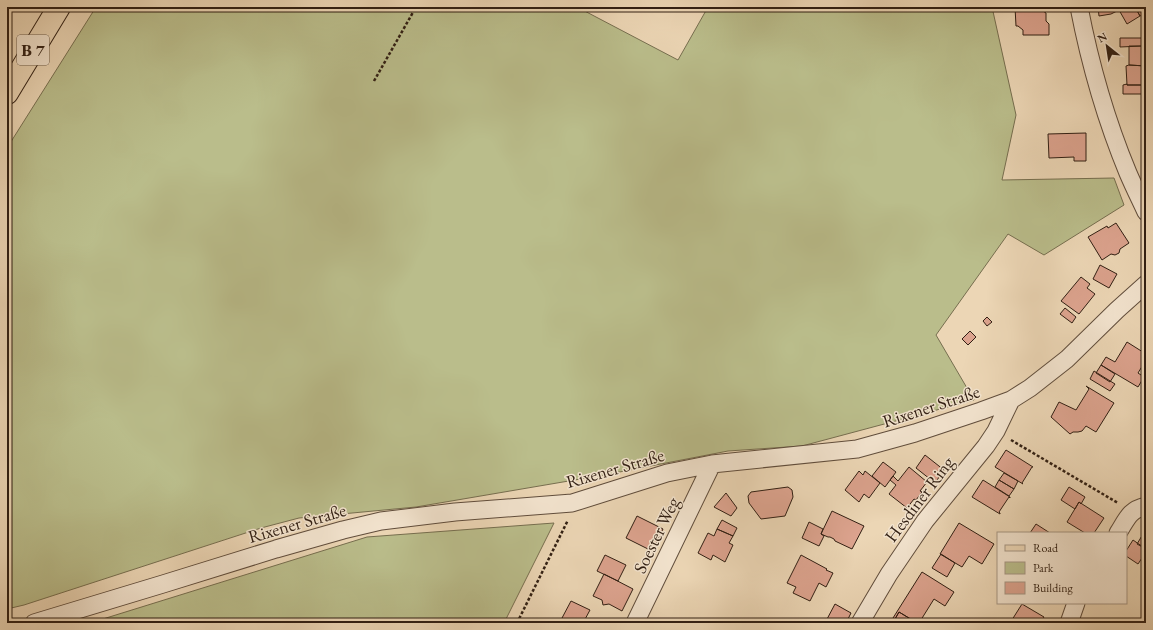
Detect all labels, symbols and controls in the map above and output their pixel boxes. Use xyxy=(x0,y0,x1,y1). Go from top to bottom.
north arrow xyxy=(1087,26,1127,66)
text: N xyxy=(1095,29,1109,46)
road number: B 7 xyxy=(17,35,49,65)
street label: Rixener Straße xyxy=(879,379,983,433)
street label: Rixener Straße xyxy=(563,443,667,493)
street label: Hesdiner Ring xyxy=(879,451,959,547)
street label: Soester Weg xyxy=(628,493,684,577)
street label: Rixener Straße xyxy=(245,498,349,548)
legend xyxy=(997,532,1127,604)
text: Road xyxy=(1033,540,1059,556)
text: Park xyxy=(1033,560,1054,576)
text: Building xyxy=(1033,580,1074,596)

